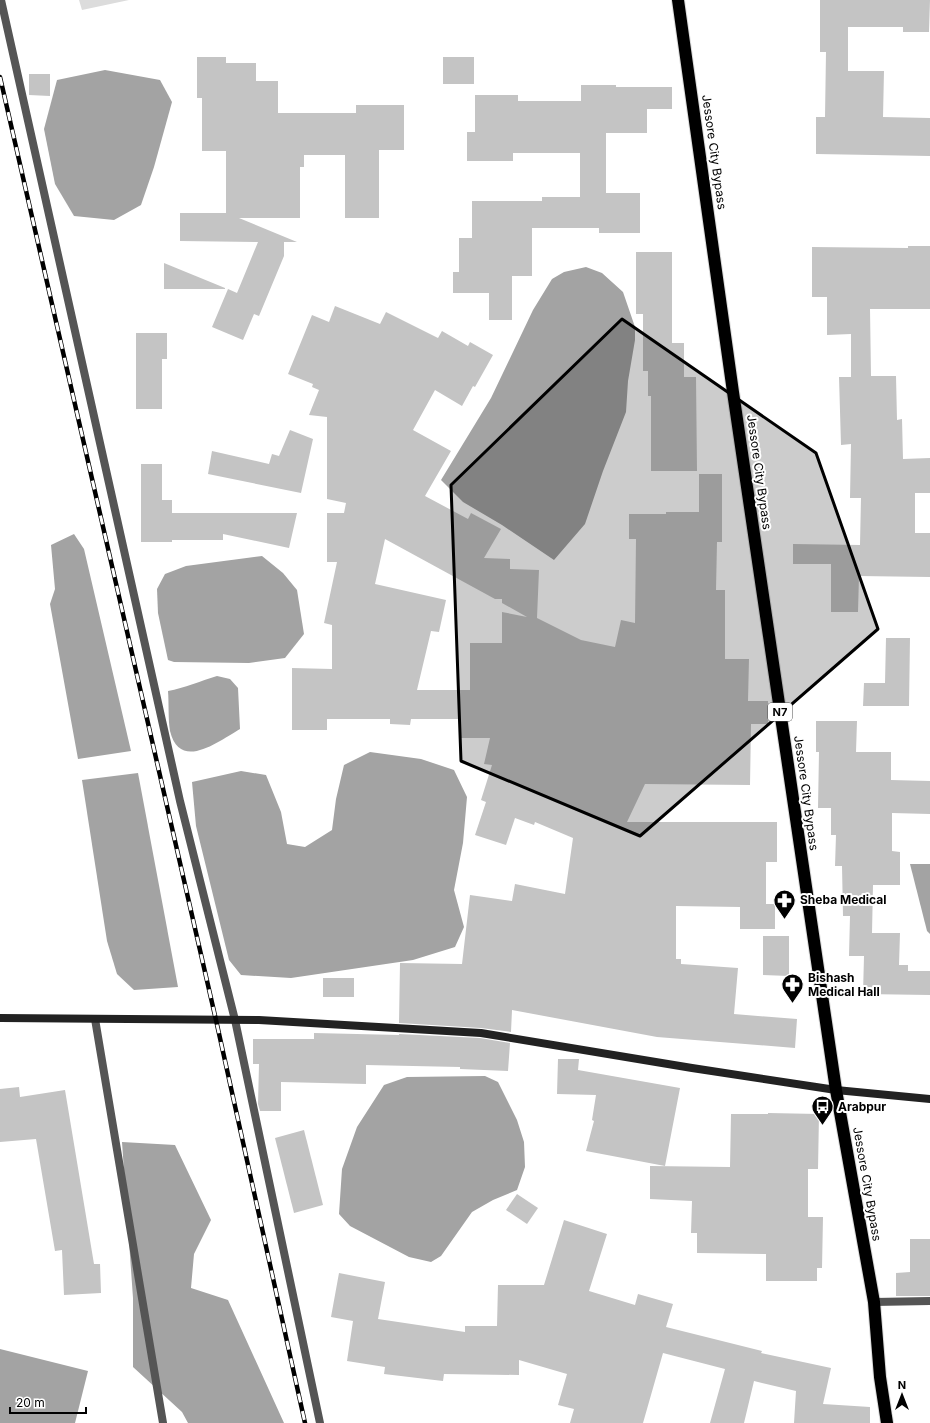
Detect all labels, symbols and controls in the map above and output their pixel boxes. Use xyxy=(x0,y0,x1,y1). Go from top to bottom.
street label: Jessore City Bypass xyxy=(699,94,730,210)
street label: Jessore City Bypass xyxy=(744,414,775,530)
road number: N7 xyxy=(768,703,792,721)
street label: Jessore City Bypass xyxy=(791,735,822,851)
pharmacy icon: Sheba Medical xyxy=(771,887,797,920)
place label: Sheba Medical xyxy=(800,892,887,907)
place label: Bishash Medical Hall xyxy=(808,970,880,999)
pharmacy icon: Bishash Medical Hall xyxy=(780,972,806,1005)
bus stop icon: Arabpur xyxy=(810,1094,836,1127)
place label: Arabpur xyxy=(838,1099,886,1114)
street label: Jessore City Bypass xyxy=(850,1126,885,1242)
north arrow xyxy=(882,1375,922,1415)
text: N xyxy=(898,1378,906,1392)
scale bar xyxy=(10,1389,86,1415)
text: 20 m xyxy=(16,1395,45,1410)

